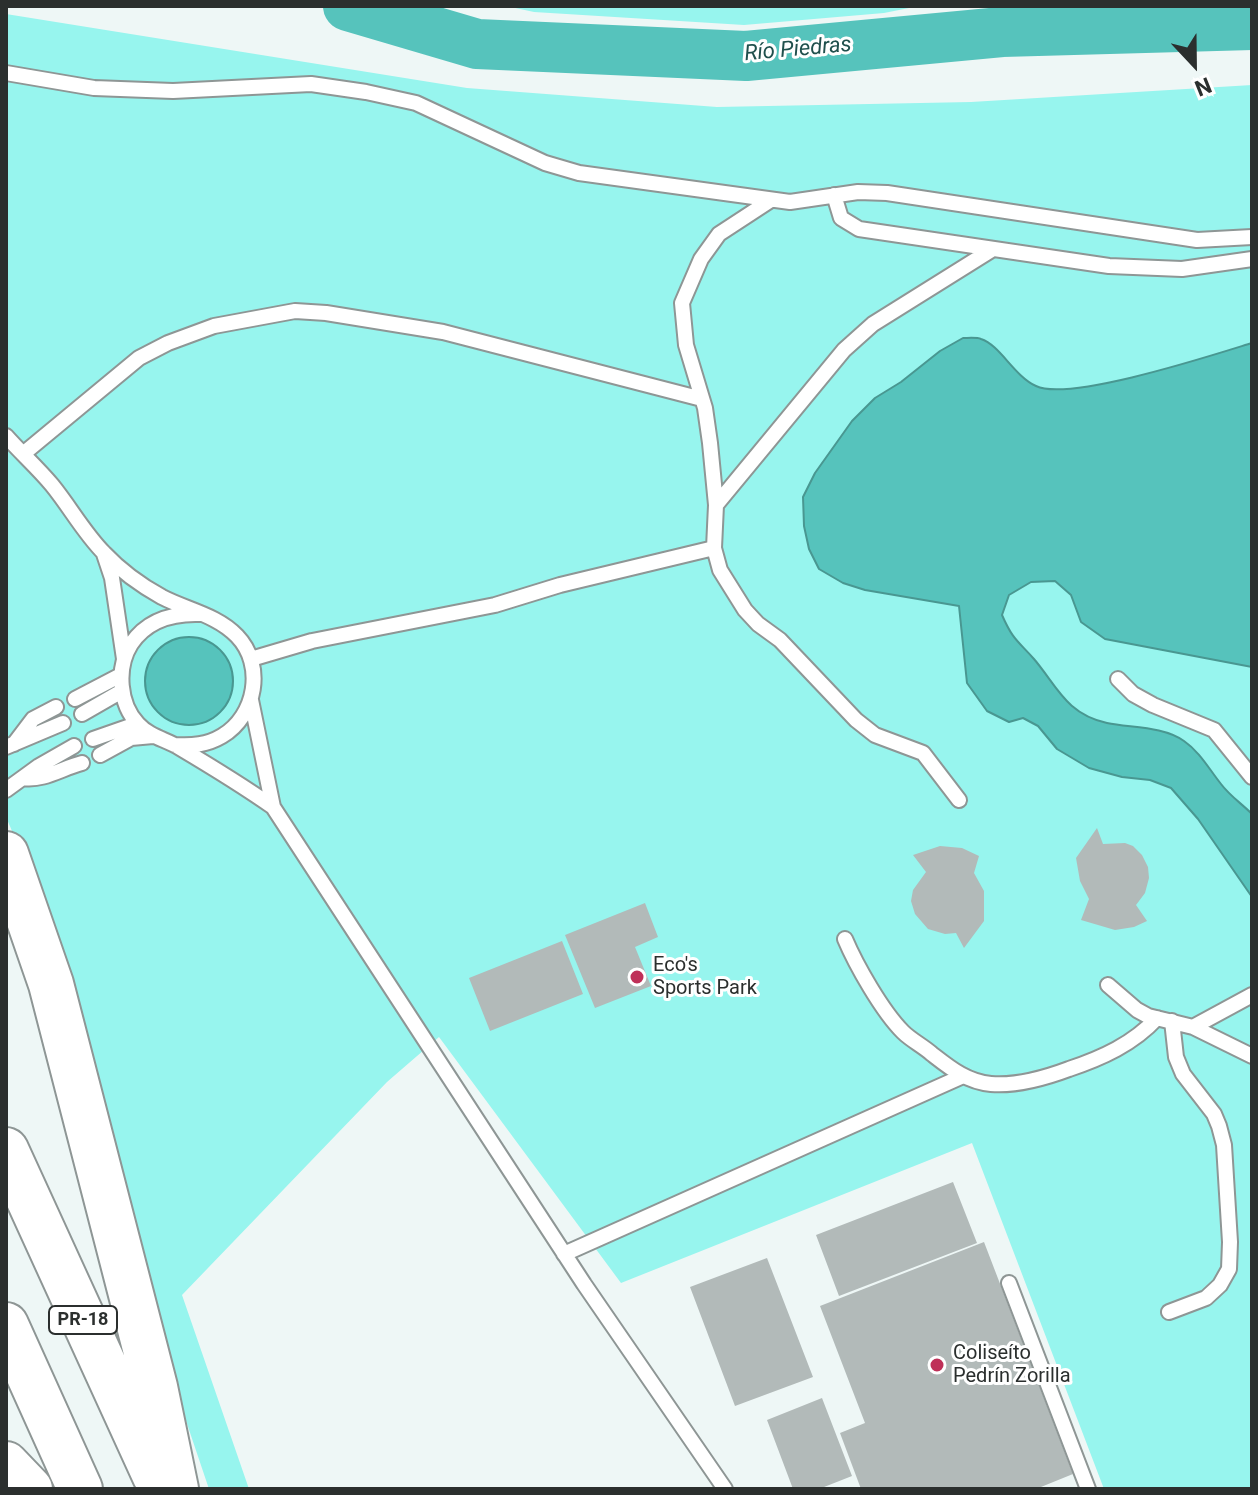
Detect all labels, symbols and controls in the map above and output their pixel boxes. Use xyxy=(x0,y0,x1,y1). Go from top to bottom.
north arrow xyxy=(1154,24,1234,104)
water label: Río Piedras xyxy=(743,32,853,68)
text: N xyxy=(1191,72,1215,101)
place label: Eco's Sports Park xyxy=(653,954,757,1001)
marker: Eco's Sports Park xyxy=(628,968,646,986)
road number: PR-18 xyxy=(49,1306,117,1334)
place label: Coliseíto Pedrín Zorilla xyxy=(953,1342,1071,1389)
marker: Coliseíto Pedrín Zorilla xyxy=(928,1356,946,1374)

